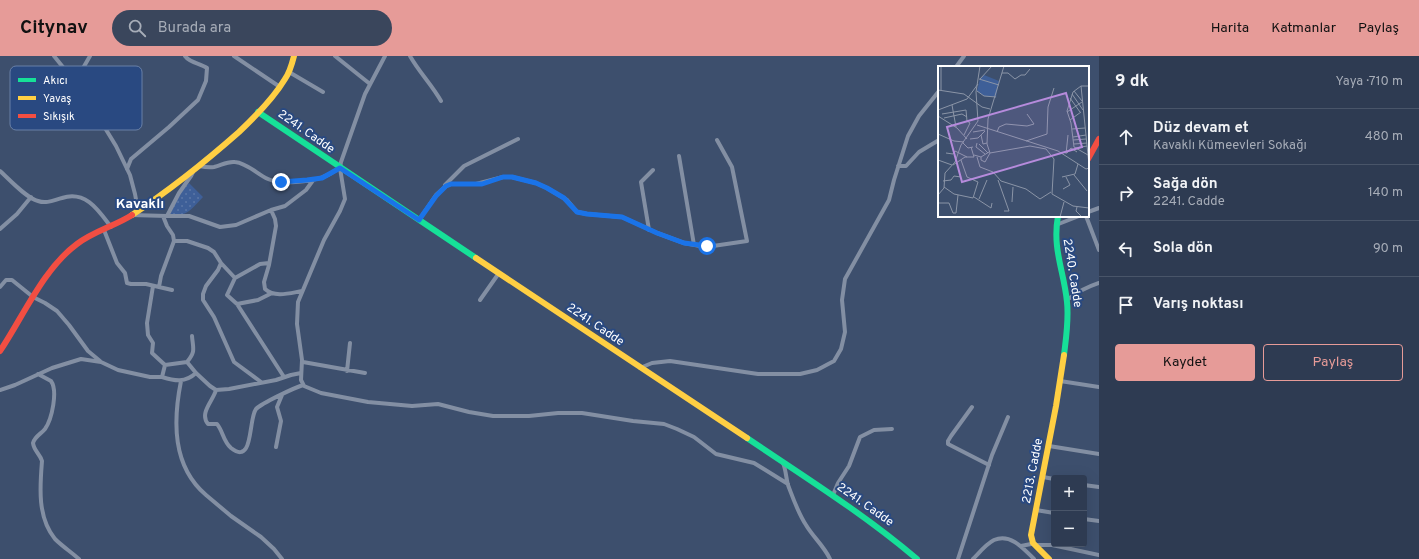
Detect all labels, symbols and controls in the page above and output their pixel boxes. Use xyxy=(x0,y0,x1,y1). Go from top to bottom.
search box xyxy=(112,10,392,46)
text: Citynav xyxy=(20,16,88,40)
icon: search xyxy=(126,17,148,39)
text: Burada ara xyxy=(158,19,231,38)
text: Harita xyxy=(1211,20,1249,37)
text: Katmanlar xyxy=(1271,20,1336,37)
text: Paylaş xyxy=(1358,20,1399,37)
legend xyxy=(10,66,142,130)
inset map xyxy=(938,66,1089,217)
text: 9 dk xyxy=(1115,71,1149,93)
text: Akıcı xyxy=(43,74,67,88)
text: Yaya · 710 m xyxy=(1335,74,1403,90)
text: Yavaş xyxy=(43,92,71,106)
street label: 2241. Cadde xyxy=(274,106,338,158)
text: Sıkışık xyxy=(43,110,75,124)
text: Düz devam et xyxy=(1153,119,1249,138)
icon: ahead xyxy=(1115,126,1137,148)
text: 480 m xyxy=(1365,129,1403,145)
text: Kavaklı Kümeevleri Sokağı xyxy=(1153,138,1307,154)
route end xyxy=(272,173,290,191)
text: Sağa dön xyxy=(1153,175,1218,194)
icon: right xyxy=(1115,182,1137,204)
text: 140 m xyxy=(1368,185,1403,201)
text: 2241. Cadde xyxy=(1153,194,1225,210)
district label: Kavaklı xyxy=(116,196,164,213)
route start xyxy=(698,237,716,255)
street label: 2240. Cadde xyxy=(1059,237,1085,309)
icon: left xyxy=(1115,238,1137,260)
text: Sola dön xyxy=(1153,239,1213,258)
text: 90 m xyxy=(1373,241,1403,257)
icon: arrive xyxy=(1115,294,1137,316)
text: Varış noktası xyxy=(1153,295,1244,314)
street label: 2241. Cadde xyxy=(563,300,627,350)
button: Kaydet xyxy=(1115,344,1255,381)
button: Paylaş xyxy=(1263,344,1403,381)
street label: 2213. Cadde xyxy=(1019,437,1047,505)
map controls xyxy=(1051,475,1087,547)
button: + xyxy=(1051,475,1087,511)
street label: 2241. Cadde xyxy=(833,479,897,531)
button: − xyxy=(1051,511,1087,547)

